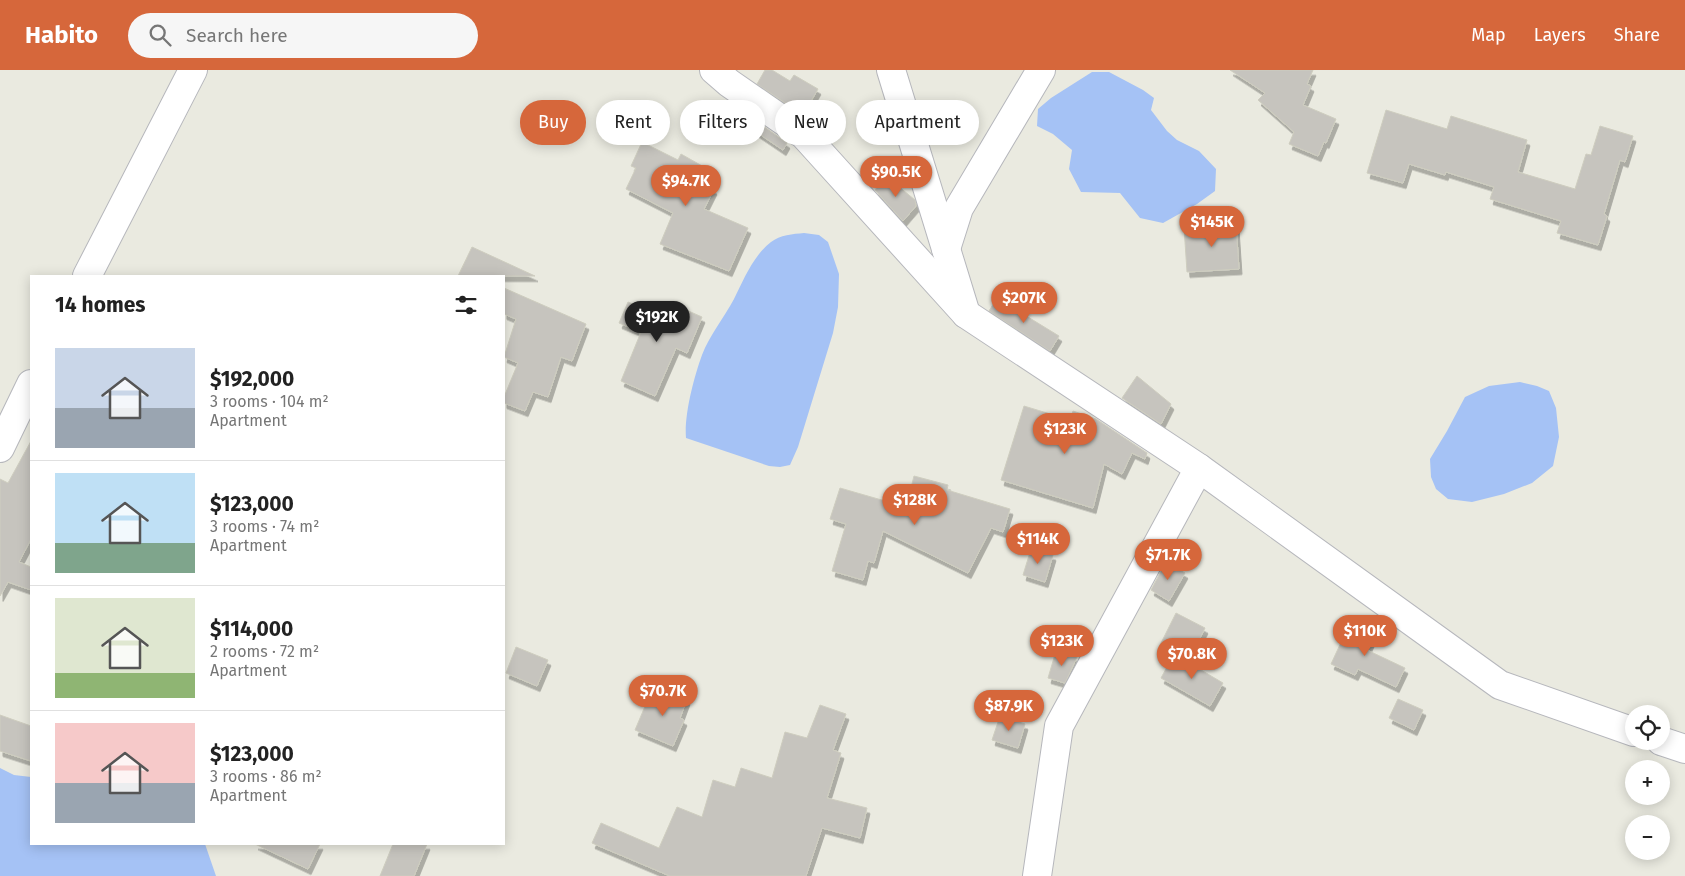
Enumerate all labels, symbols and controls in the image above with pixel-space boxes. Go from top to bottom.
search box [128,13,478,58]
text: Habito [25,21,98,49]
icon: search [146,21,174,49]
text: Search here [186,24,288,47]
text: Map [1471,24,1506,46]
text: Layers [1534,24,1586,46]
text: Share [1614,24,1660,46]
chip: Buy [520,100,586,145]
chip: Rent [596,100,670,145]
chip: Filters [680,100,765,145]
chip: New [775,100,846,145]
chip: Apartment [856,100,979,145]
pin: $90.5K [855,156,937,198]
text: $90.5K [871,162,921,181]
pin: $94.7K [645,164,727,207]
text: $94.7K [662,171,710,190]
pin: $145K [1177,206,1247,248]
text: $145K [1190,212,1234,231]
pin: $207K [989,282,1059,324]
text: $207K [1002,288,1046,307]
icon: filters [452,291,480,319]
text: 14 homes [55,292,145,318]
pin: $192K [622,300,692,343]
text: $192K [636,307,678,326]
text: $192,000 [210,366,294,392]
icon: home [95,368,155,428]
text: 3 rooms · 104 m² [210,392,329,411]
text: Apartment [210,411,287,430]
pin: $123K [1030,412,1100,455]
text: $123K [1044,419,1086,438]
pin: $128K [880,484,950,526]
text: $128K [893,490,937,509]
text: $123,000 [210,491,294,517]
icon: home [95,493,155,553]
text: 3 rooms · 74 m² [210,517,319,536]
pin: $114K [1003,522,1073,565]
text: $114K [1017,529,1059,548]
text: Apartment [210,536,287,555]
pin: $71.7K [1127,538,1209,581]
text: $71.7K [1146,545,1190,564]
pin: $110K [1330,614,1400,657]
text: $114,000 [210,616,293,642]
icon: home [95,618,155,678]
text: $110K [1344,621,1386,640]
pin: $123K [1027,624,1097,667]
text: $123K [1041,631,1083,650]
pin: $70.8K [1151,638,1233,680]
text: 2 rooms · 72 m² [210,642,319,661]
text: $70.8K [1168,644,1216,663]
text: Apartment [210,661,287,680]
pin: $70.7K [622,674,704,717]
text: $70.7K [640,681,686,700]
pin: $87.9K [968,690,1050,732]
text: $87.9K [985,696,1033,715]
map controls [1625,705,1670,860]
button: locate [1625,705,1670,750]
text: $123,000 [210,741,294,767]
icon: home [95,743,155,803]
button: + [1625,760,1670,805]
text: 3 rooms · 86 m² [210,767,322,786]
text: Apartment [210,786,287,805]
button: − [1625,815,1670,860]

